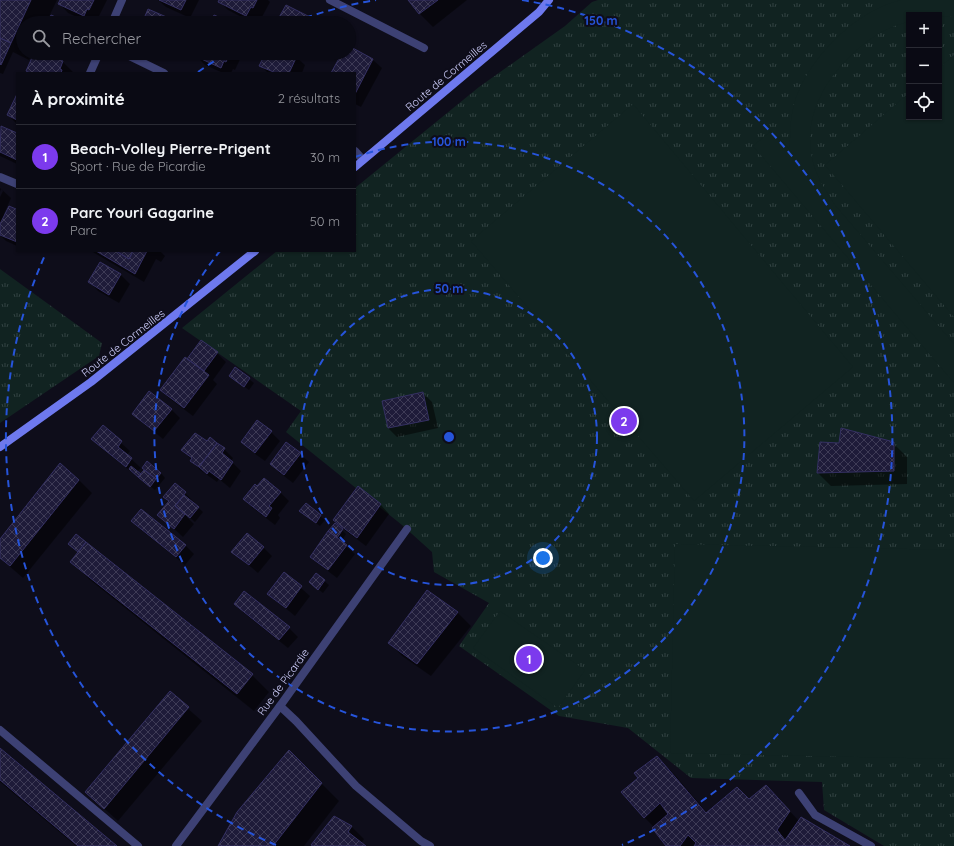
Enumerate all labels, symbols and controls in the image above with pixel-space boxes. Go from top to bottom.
map controls [906,12,942,120]
button: + [906,12,942,48]
text: 150 m [584,13,618,28]
search box [16,16,356,60]
icon: search [30,27,52,49]
text: Rechercher [62,29,141,48]
street label: Route de Cormeilles [402,38,490,114]
button: − [906,48,942,84]
button: locate [906,84,942,120]
text: À proximité [32,88,125,109]
text: 2 résultats [278,90,340,106]
text: 100 m [432,134,466,149]
text: Beach-Volley Pierre-Prigent [70,139,271,158]
text: 1 [42,149,48,165]
text: 30 m [310,149,340,165]
text: Sport · Rue de Picardie [70,158,206,174]
text: Parc Youri Gagarine [70,203,214,222]
text: 2 [41,213,49,229]
text: 50 m [310,213,340,229]
text: Parc [70,222,97,238]
text: 50 m [435,281,463,296]
street label: Route de Cormeilles [79,306,167,380]
pin: 2 [611,406,637,436]
centre of rings [442,430,456,444]
your location [533,548,553,568]
pin: 1 [516,644,542,674]
street label: Rue de Picardie [254,646,312,718]

